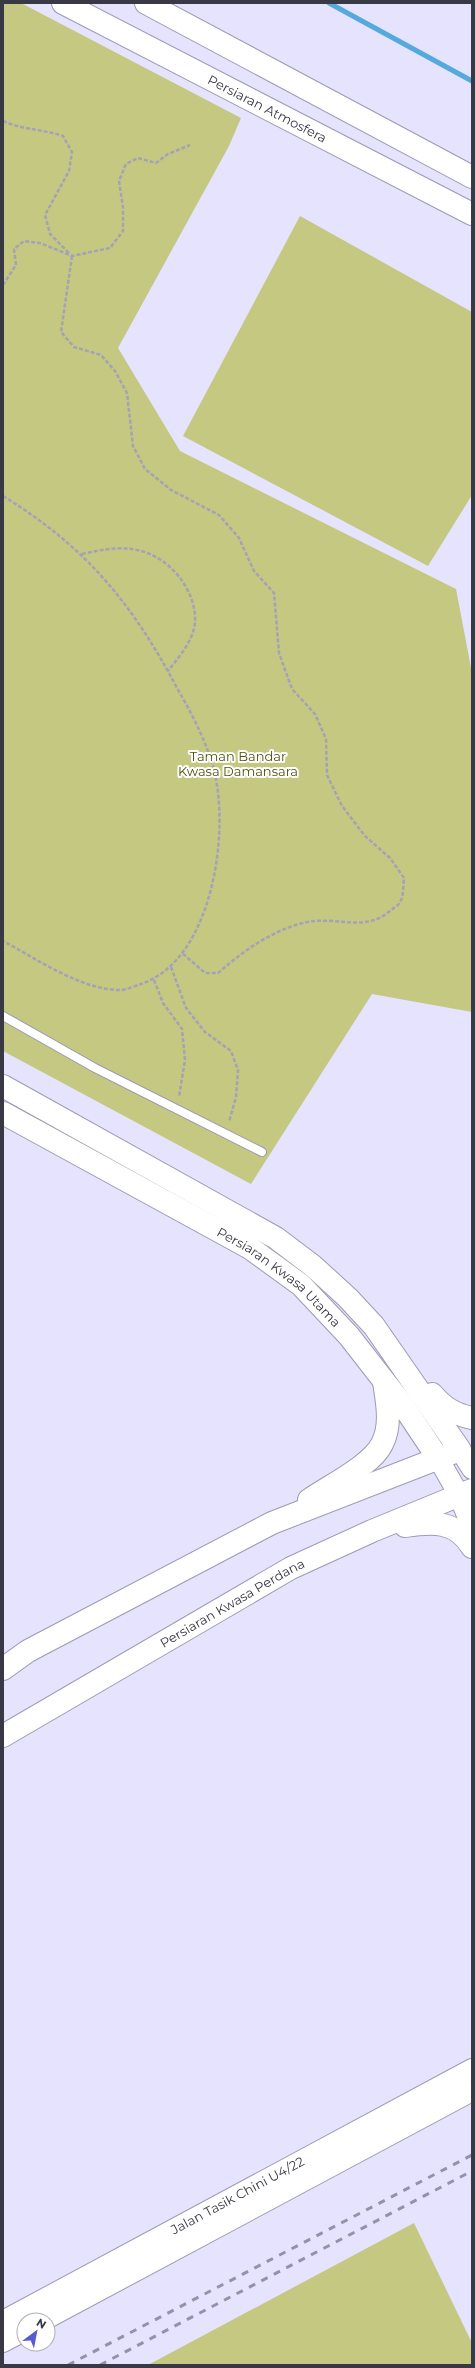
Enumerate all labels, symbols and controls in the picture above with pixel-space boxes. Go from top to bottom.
street label: Persiaran Atmosfera [205,71,330,146]
park label: Taman Bandar Kwasa Damansara [178,748,298,779]
street label: Persiaran Kwasa Utama [214,1224,344,1330]
street label: Persiaran Kwasa Perdana [157,1555,307,1651]
street label: Jalan Tasik Chini U4/22 [167,2153,307,2238]
north arrow [16,2312,56,2352]
text: N [34,2315,49,2332]

